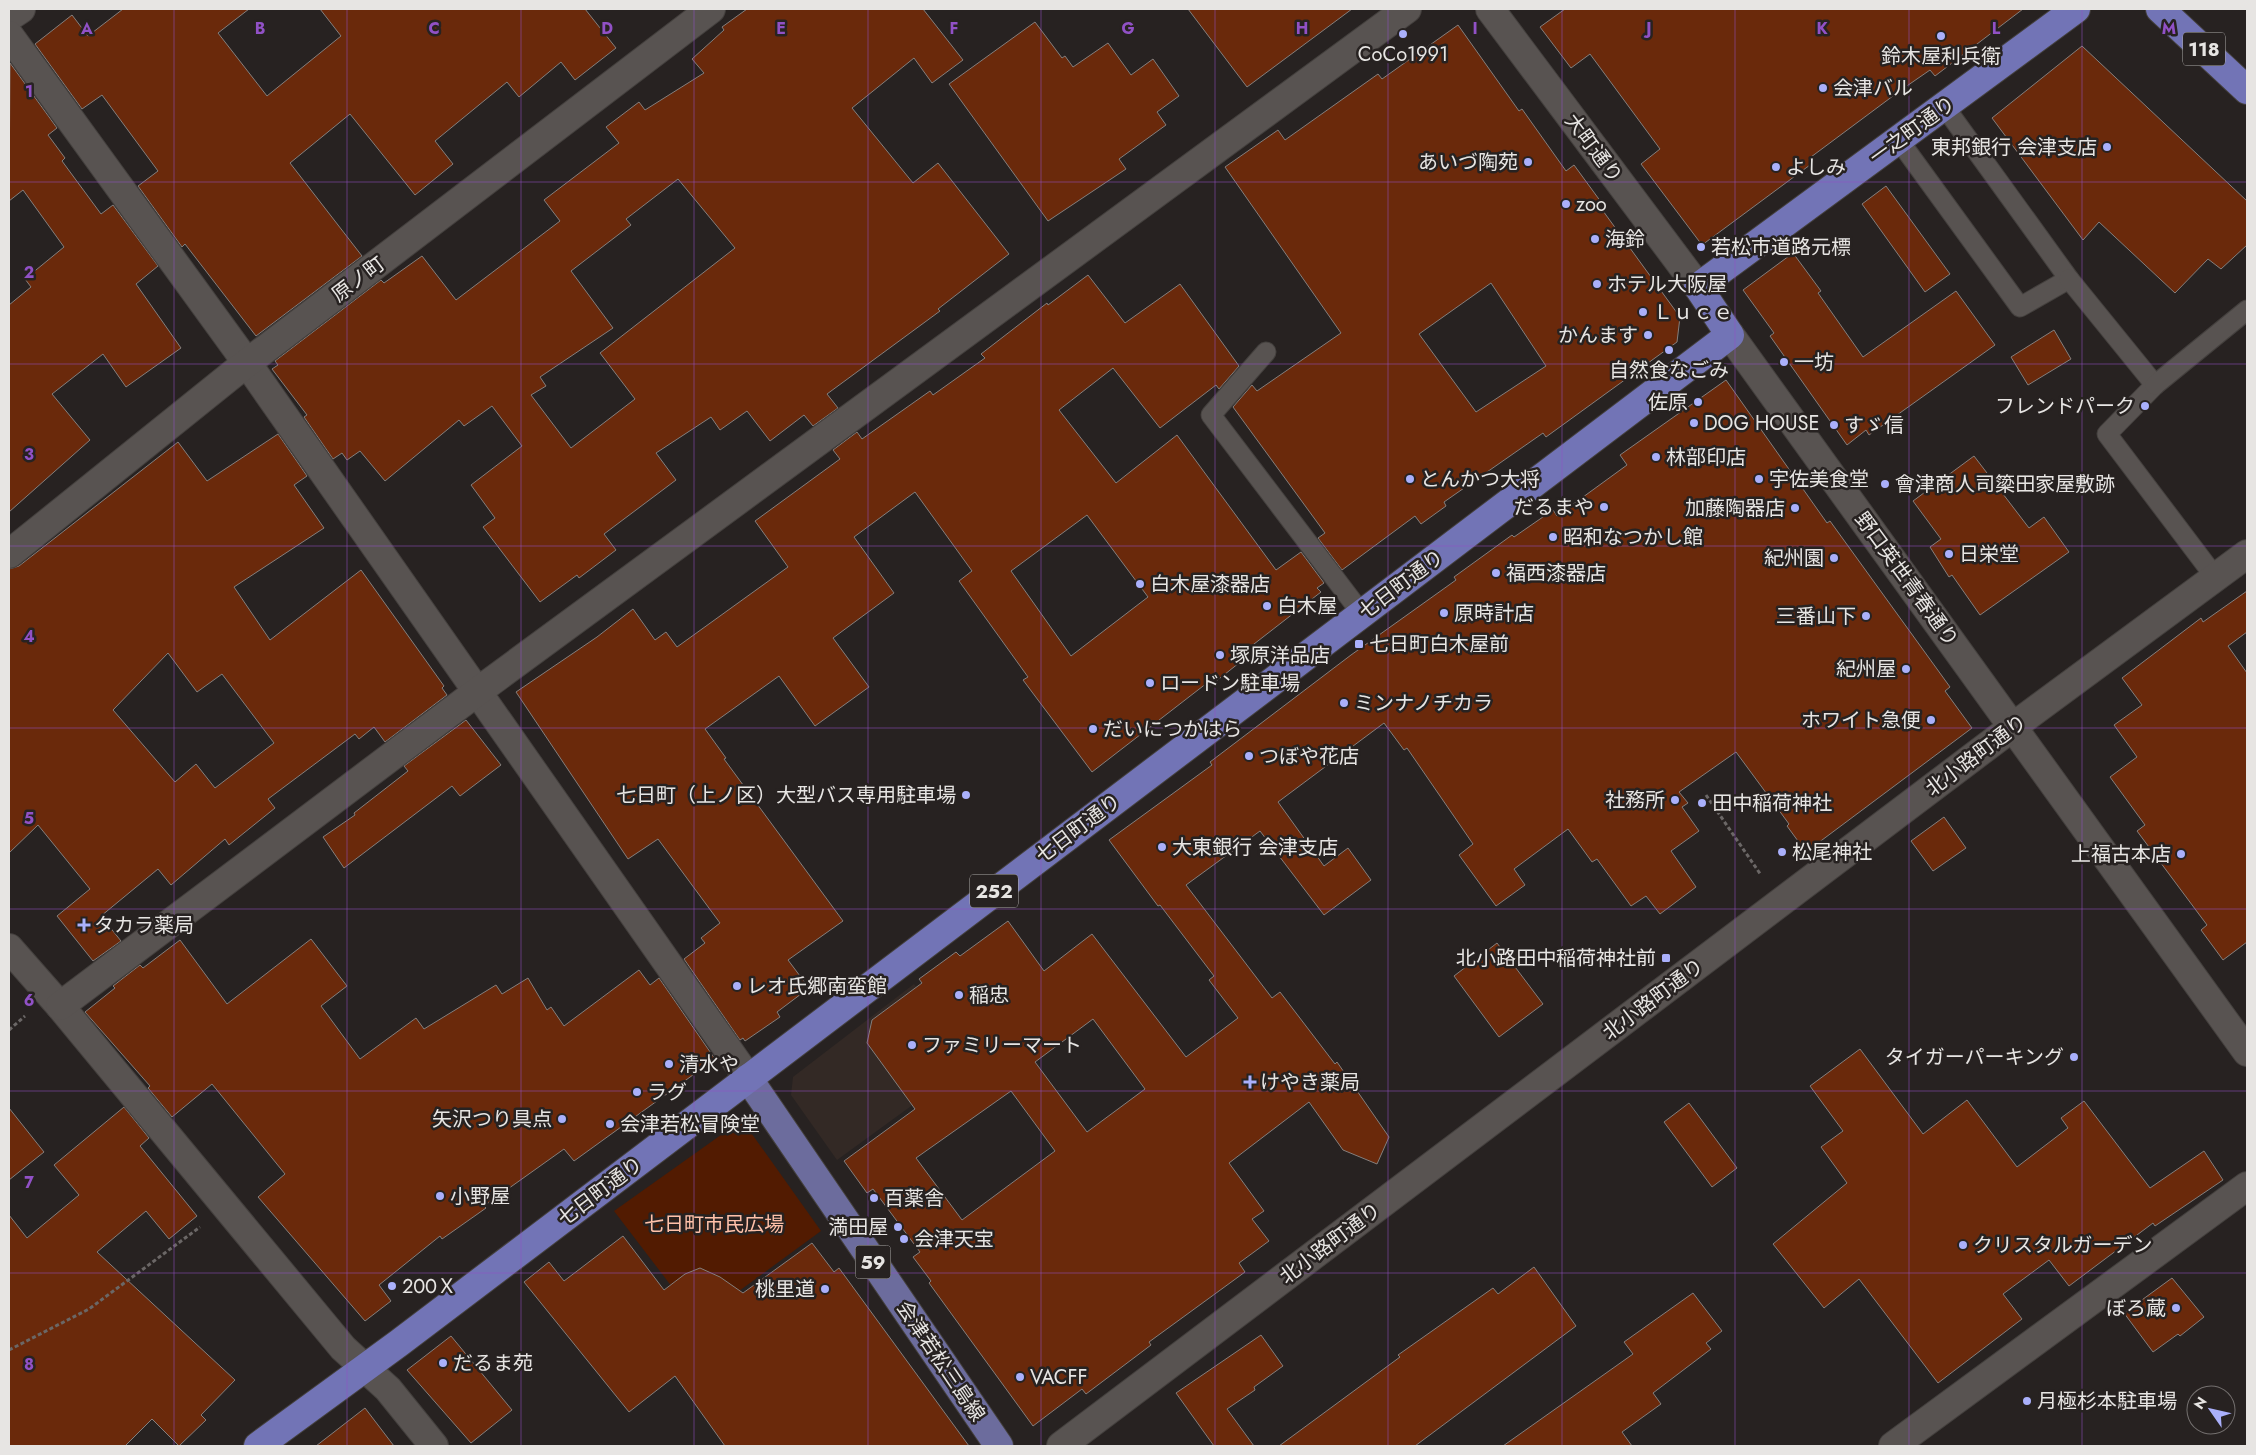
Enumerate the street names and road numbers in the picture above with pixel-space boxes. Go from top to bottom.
road number: 118 [2183,33,2225,66]
street label: 一之町通り [1863,89,1961,172]
street label: 大町通り [1558,108,1629,189]
street label: 原ノ町 [326,250,391,309]
street label: 野口英世青春通り [1848,506,1965,653]
street label: 七日町通り [1353,543,1450,626]
street label: 北小路町通り [1920,708,2033,803]
street label: 七日町通り [1030,787,1127,870]
road number: 252 [970,874,1018,908]
street label: 北小路町通り [1597,952,1710,1047]
street label: 七日町通り [552,1150,649,1233]
street label: 北小路町通り [1274,1196,1387,1291]
road number: 59 [856,1246,890,1278]
street label: 会津若松三島線 [889,1295,992,1427]

